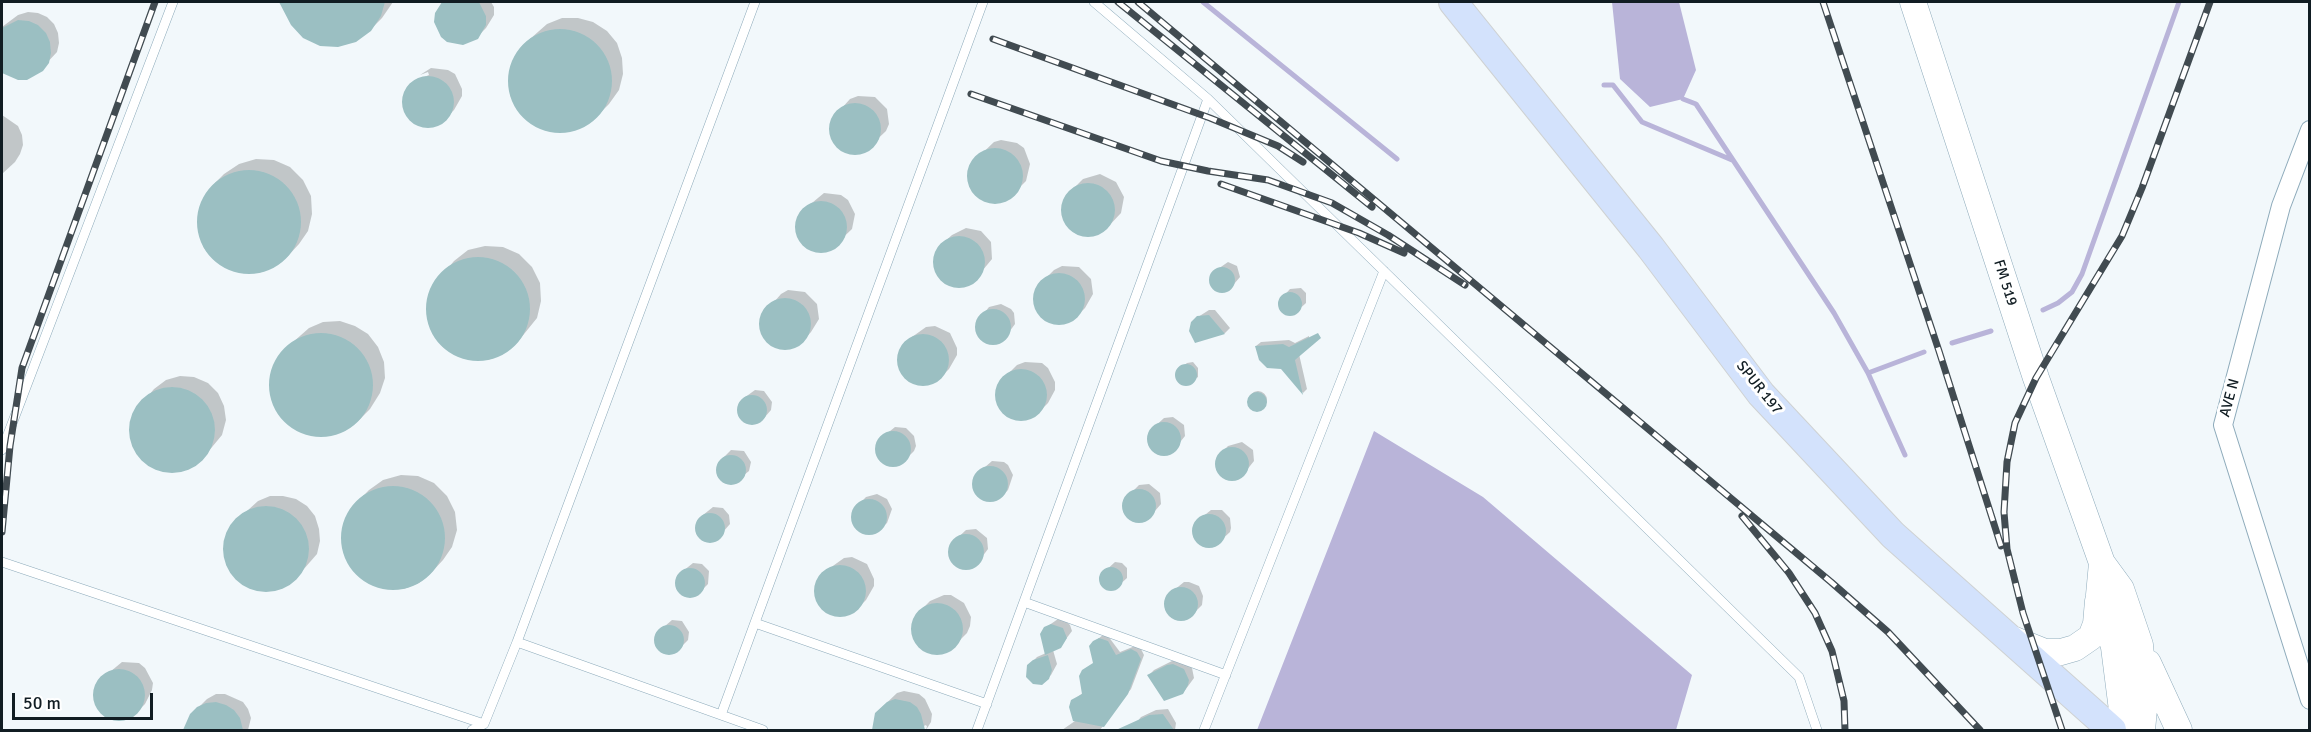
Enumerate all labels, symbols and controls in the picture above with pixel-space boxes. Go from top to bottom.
street label: FM 519 [1989,258,2021,308]
street label: SPUR 197 [1732,358,1786,418]
street label: AVE N [2216,377,2244,419]
scale bar [15,681,156,719]
text: 50 m [23,692,61,714]

